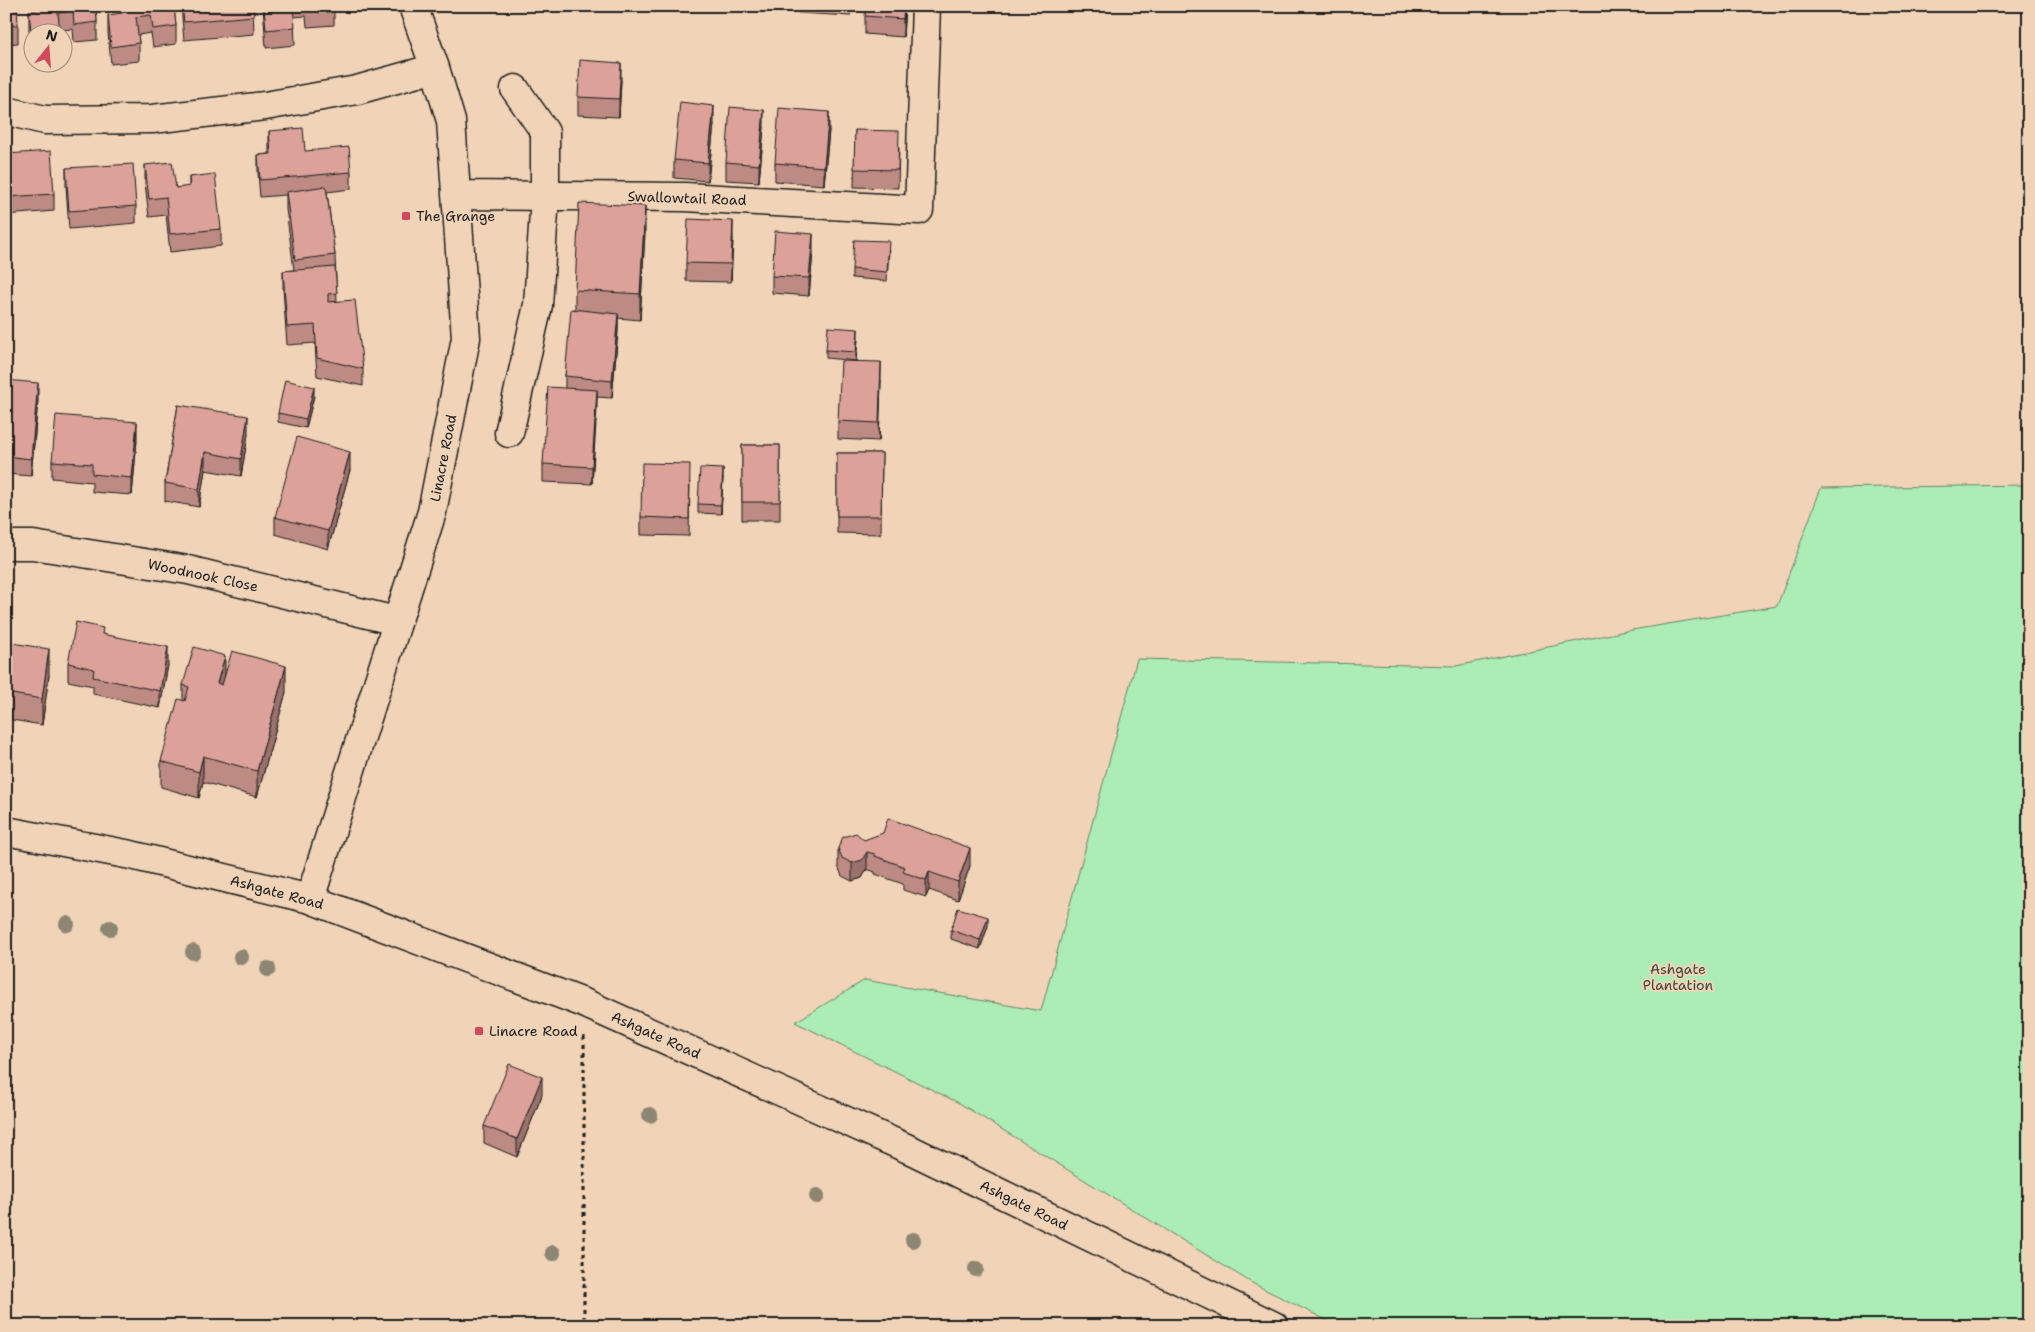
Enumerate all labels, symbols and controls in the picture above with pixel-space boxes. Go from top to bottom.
north arrow [22,22,72,72]
text: N [44,25,60,46]
street label: Swallowtail Road [627,187,747,209]
place label: The Grange [416,207,495,225]
marker: The Grange [400,210,412,222]
street label: Linacre Road [426,413,460,503]
street label: Woodnook Close [146,555,260,596]
street label: Ashgate Road [228,871,326,913]
park label: Ashgate Plantation [1643,960,1714,994]
street label: Ashgate Road [609,1007,704,1063]
place label: Linacre Road [489,1022,578,1040]
marker: Linacre Road [473,1025,485,1037]
street label: Ashgate Road [977,1176,1071,1234]

